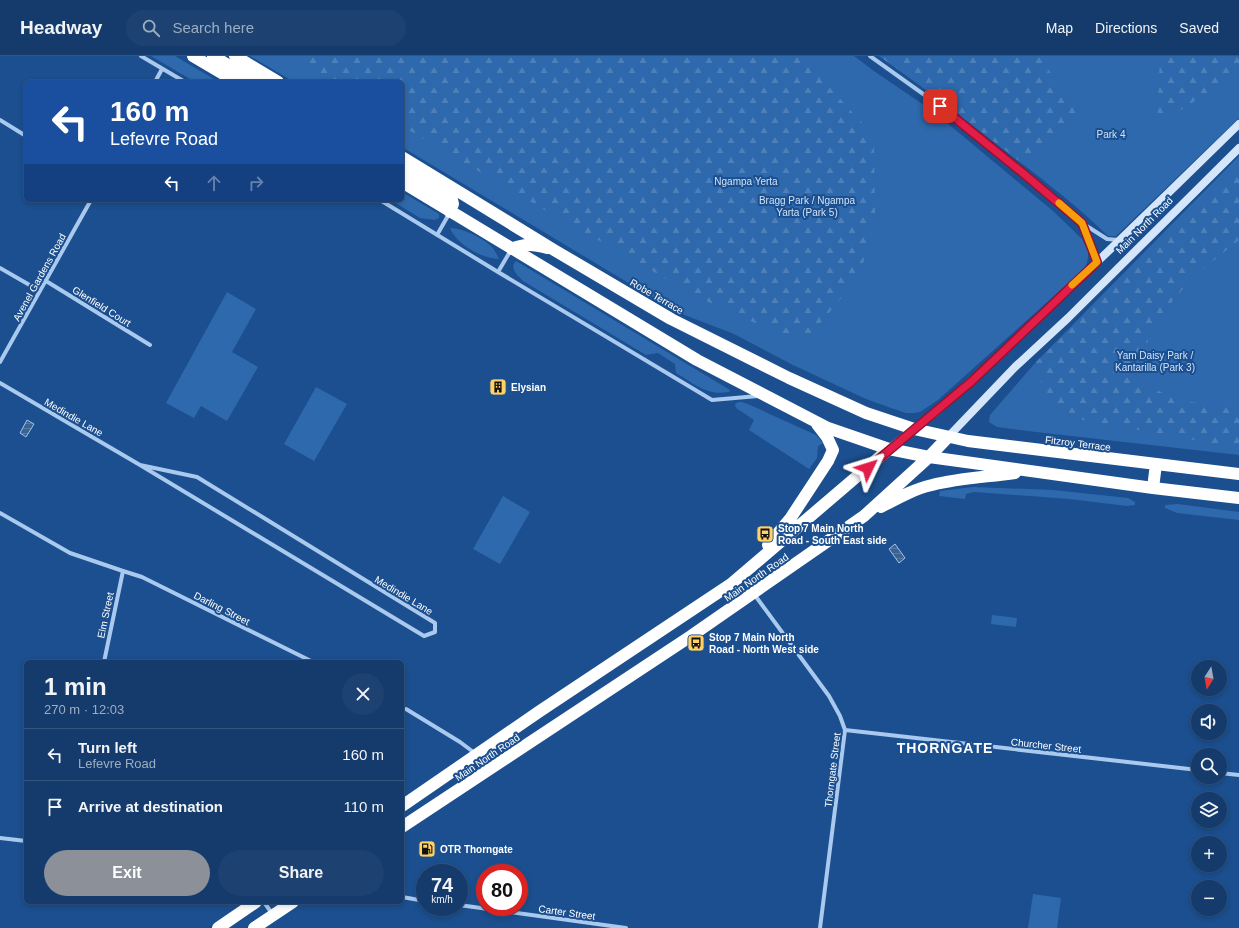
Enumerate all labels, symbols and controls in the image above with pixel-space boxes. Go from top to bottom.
search box [126,10,406,46]
text: Headway [20,17,102,38]
icon: search [140,17,162,39]
text: Search here [172,19,254,36]
text: Map [1046,20,1073,36]
text: Directions [1095,20,1157,36]
text: Saved [1179,20,1219,36]
pin [923,89,957,123]
icon: arrive [929,95,951,117]
icon: left [44,96,96,148]
text: 160 m [110,96,189,127]
text: Lefevre Road [110,129,218,149]
park label: Park 4 [1097,129,1126,140]
icon: left [161,172,183,194]
icon: ahead [203,172,225,194]
icon: right [245,172,267,194]
park label: Ngampa Yerta [714,176,778,187]
park label: Bragg Park / Ngampa Yarta (Park 5) [759,195,856,218]
street label: Main North Road [1114,195,1175,256]
street label: Avenel Gardens Road [11,232,68,323]
street label: Robe Terrace [628,277,686,316]
street label: Glenfield Court [71,284,133,329]
park label: Yam Daisy Park / Kantarilla (Park 3) [1115,350,1195,373]
building icon: Elysian [488,377,508,397]
place label: Elysian [511,382,546,393]
street label: Medindie Lane [43,396,105,439]
street label: Fitzroy Terrace [1045,434,1112,453]
position arrow [847,447,889,489]
place label: Stop 7 Main North Road - South East side [778,523,887,546]
bus stop icon: Stop 7 Main North Road - South East side [755,524,775,544]
street label: Main North Road [722,551,790,604]
street label: Medindie Lane [373,574,435,617]
street label: Darling Street [192,590,252,627]
street label: Elm Street [95,591,116,639]
place label: Stop 7 Main North Road - North West side [709,632,819,655]
bus stop icon: Stop 7 Main North Road - North West side [686,633,706,653]
north arrow [1191,660,1227,696]
map controls [1191,660,1227,916]
text: 1 min [44,673,107,700]
button: close [342,673,384,715]
text: 270 m · 12:03 [44,702,124,717]
button: sound [1191,704,1227,740]
street label: Main North Road [453,732,522,783]
street label: Thorngate Street [822,732,843,808]
street label: Churcher Street [1010,736,1082,755]
text: Turn left [78,739,137,756]
district label: THORNGATE [897,740,993,756]
icon: left [44,744,66,766]
text: 160 m [342,746,384,763]
button: search [1191,748,1227,784]
text: Lefevre Road [78,756,156,771]
button: layers [1191,792,1227,828]
icon: arrive [44,796,66,818]
text: Arrive at destination [78,798,223,815]
text: 110 m [343,798,384,815]
button: + [1191,836,1227,872]
fuel station icon: OTR Thorngate [417,839,437,859]
place label: OTR Thorngate [440,844,513,855]
button: Exit [44,850,210,896]
button: Share [218,850,384,896]
speed limit sign: 80 [476,864,528,916]
text: 74 [431,874,453,896]
button: − [1191,880,1227,916]
text: km/h [431,894,453,905]
street label: Carter Street [538,903,596,922]

